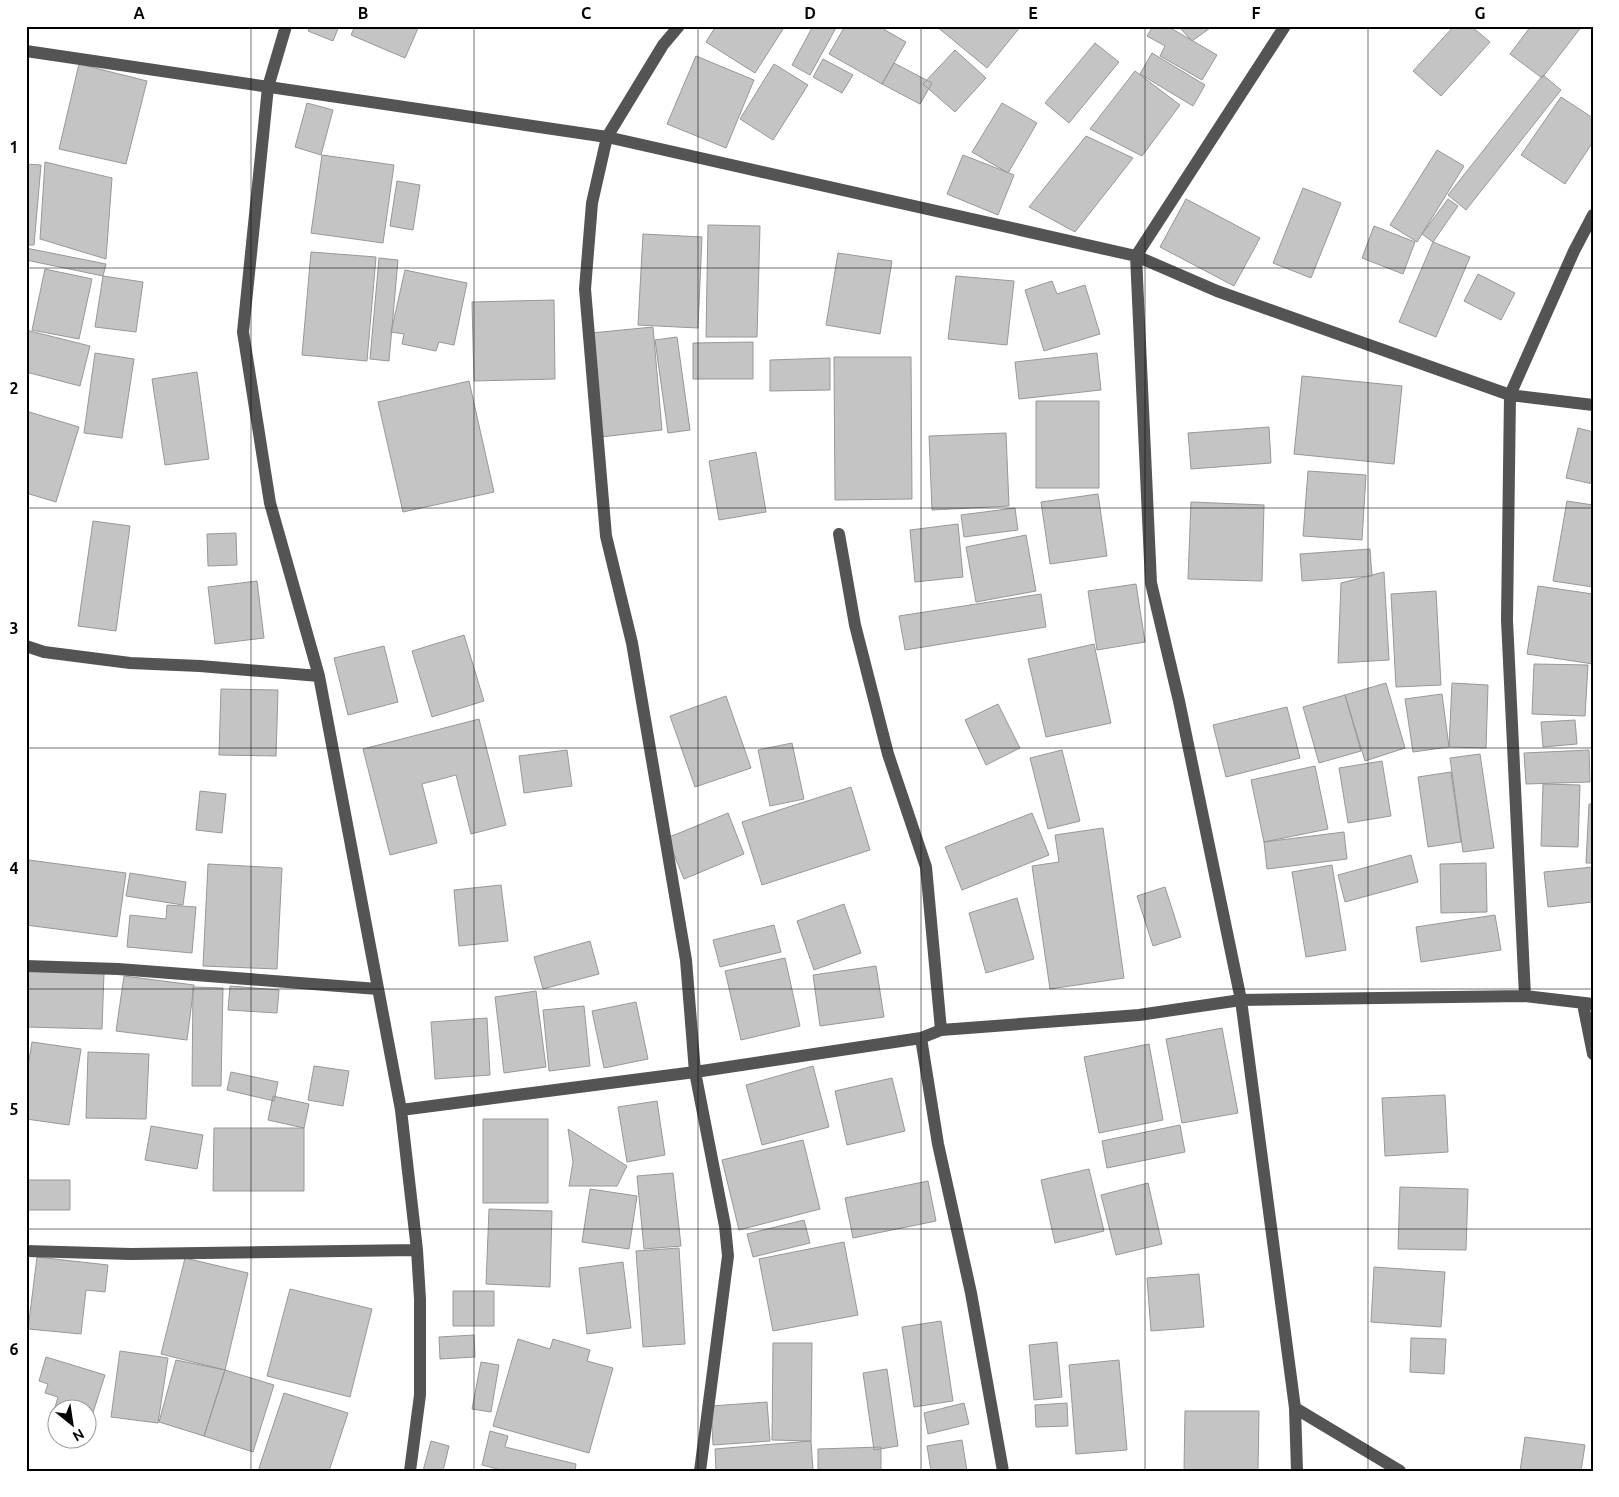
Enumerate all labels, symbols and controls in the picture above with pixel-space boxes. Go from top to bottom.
text: A [133,4,145,22]
text: B [358,4,368,22]
text: C [581,4,591,22]
text: D [804,4,816,22]
text: E [1028,4,1038,22]
text: F [1252,4,1261,22]
text: G [1474,4,1486,22]
text: 1 [9,138,19,156]
text: 2 [9,379,19,397]
text: 3 [9,619,19,637]
text: 4 [9,859,19,877]
text: 5 [9,1100,19,1118]
text: 6 [9,1340,19,1358]
north arrow [48,1400,98,1450]
text: N [70,1426,87,1445]

